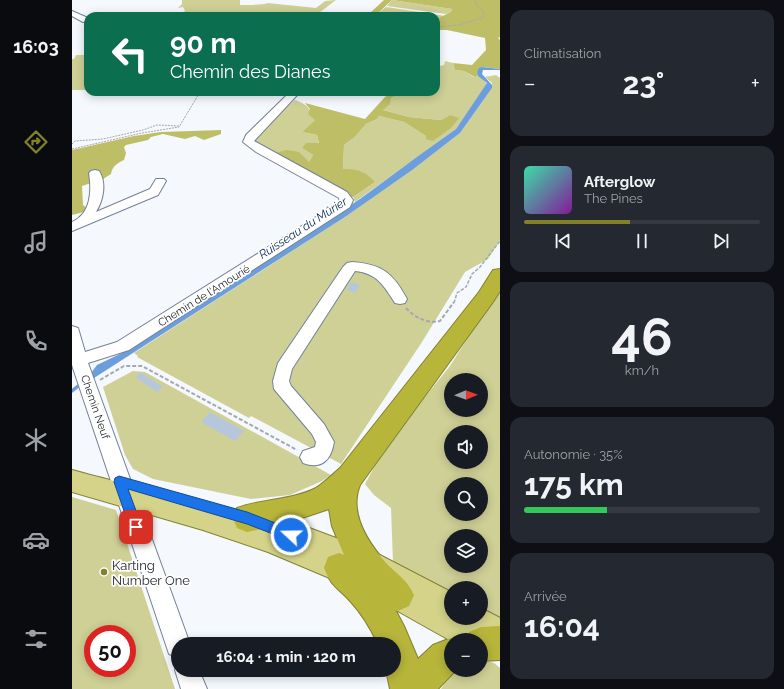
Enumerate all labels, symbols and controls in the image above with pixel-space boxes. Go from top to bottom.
text: 90 m [170,27,236,60]
icon: left [104,28,156,80]
text: 16:03 [13,36,59,57]
text: Climatisation [524,46,601,61]
text: Chemin des Dianes [170,61,330,82]
text: 23° [622,66,664,101]
text: − [524,70,536,96]
text: + [751,70,760,96]
icon: directions [22,128,50,156]
text: Afterglow [584,173,655,191]
text: The Pines [584,191,643,206]
water label: Ruisseau du Mûrier [256,194,351,262]
icon: music [22,228,50,256]
icon: previous [552,230,574,252]
icon: pause [631,230,653,252]
icon: next [710,230,732,252]
street label: Chemin de l'Amourié [156,262,253,330]
text: 46 [611,306,673,367]
icon: phone [22,327,50,355]
text: km/h [625,363,659,378]
street label: Chemin Neuf [78,373,112,441]
north arrow [444,373,488,417]
map controls [444,373,488,677]
button: sound [444,425,488,469]
icon: climate [22,426,50,454]
text: Autonomie · 35% [524,447,622,462]
text: 175 km [524,467,624,502]
button: search [444,477,488,521]
pin [119,510,153,544]
position arrow [270,514,312,556]
icon: arrive [125,516,147,538]
icon: car [22,526,50,554]
button: layers [444,529,488,573]
place label: Karting Number One [112,558,190,588]
marker: Karting Number One [99,567,109,577]
button: + [444,581,488,625]
text: Arrivée [524,589,567,604]
text: 16:04 [524,609,600,644]
icon: filters [22,625,50,653]
speed limit sign: 50 [84,625,136,677]
button: − [444,633,488,677]
text: 16:04 · 1 min · 120 m [216,648,356,666]

